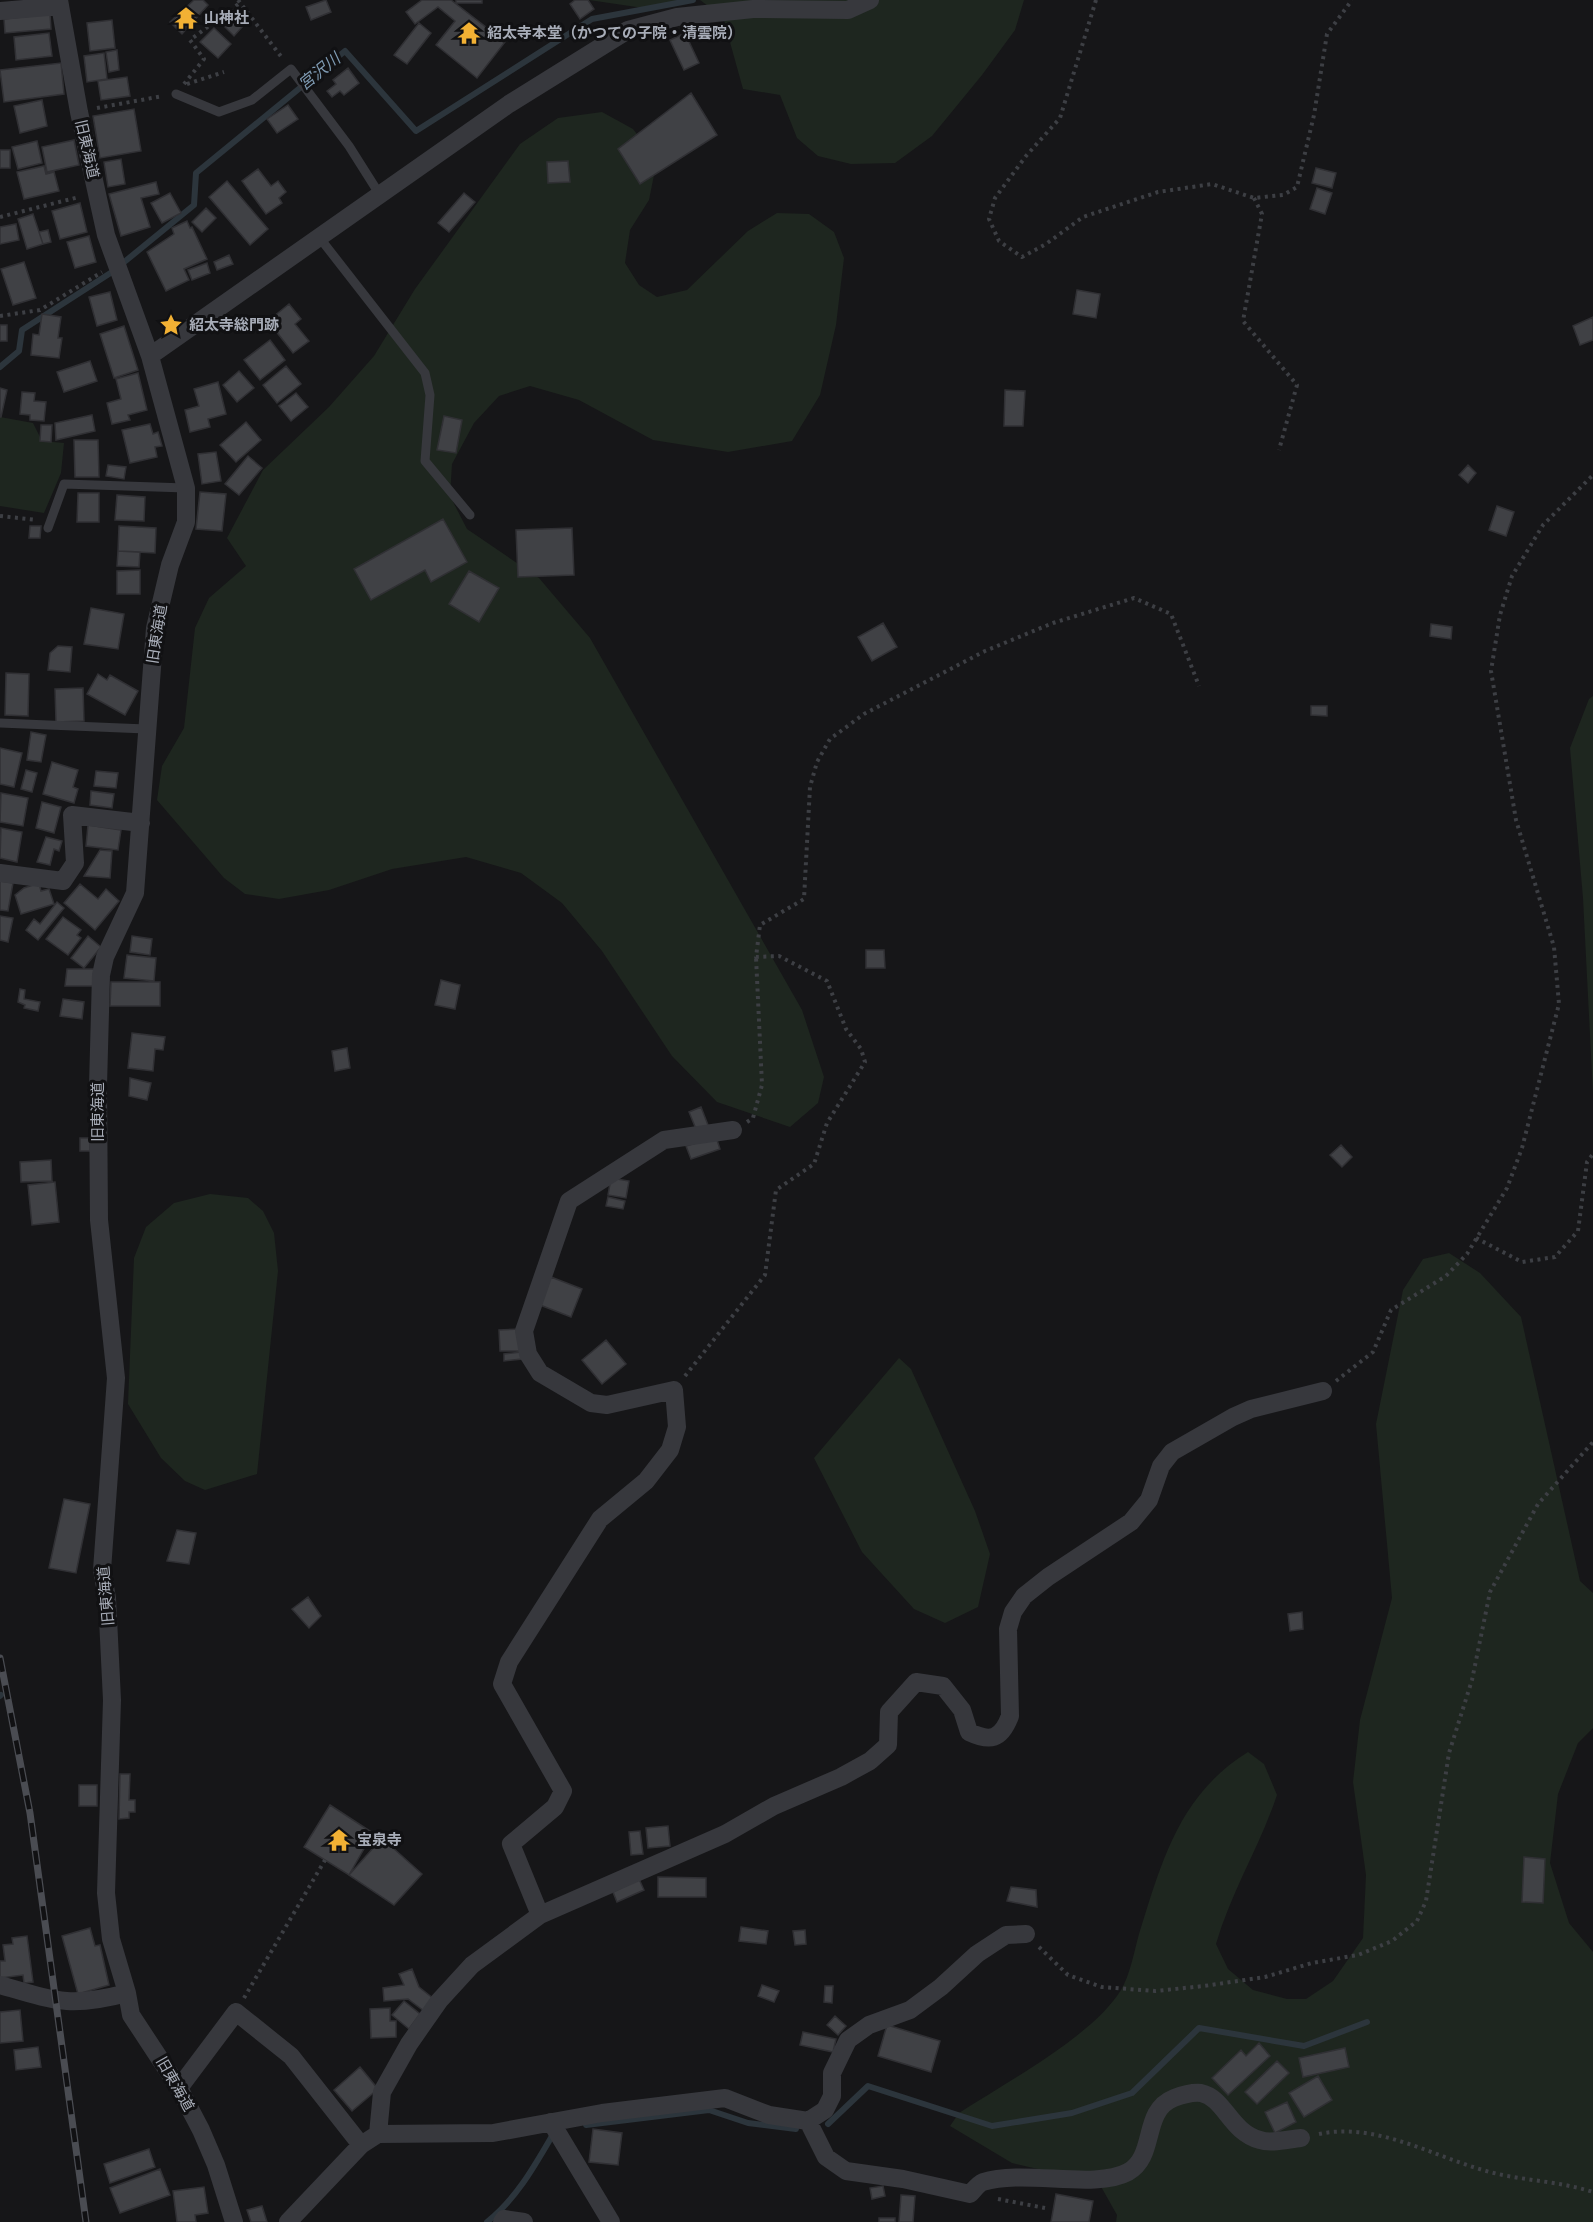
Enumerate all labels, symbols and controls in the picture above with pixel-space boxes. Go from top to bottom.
temple icon: 山神社 [173,5,199,31]
place label: 山神社 [204,8,249,27]
temple icon: 紹太寺本堂（かつての子院・清雲院） [456,20,482,46]
place label: 紹太寺本堂（かつての子院・清雲院） [487,23,742,42]
water label: 宮沢川 [294,47,345,94]
street label: 旧東海道 [71,118,103,180]
place icon: 紹太寺総門跡 [158,312,184,338]
place label: 紹太寺総門跡 [189,315,279,334]
street label: 旧東海道 [142,603,171,665]
street label: 旧東海道 [88,1082,107,1142]
street label: 旧東海道 [93,1565,118,1627]
temple icon: 宝泉寺 [326,1827,352,1853]
place label: 宝泉寺 [357,1830,402,1849]
street label: 旧東海道 [152,2053,199,2114]

